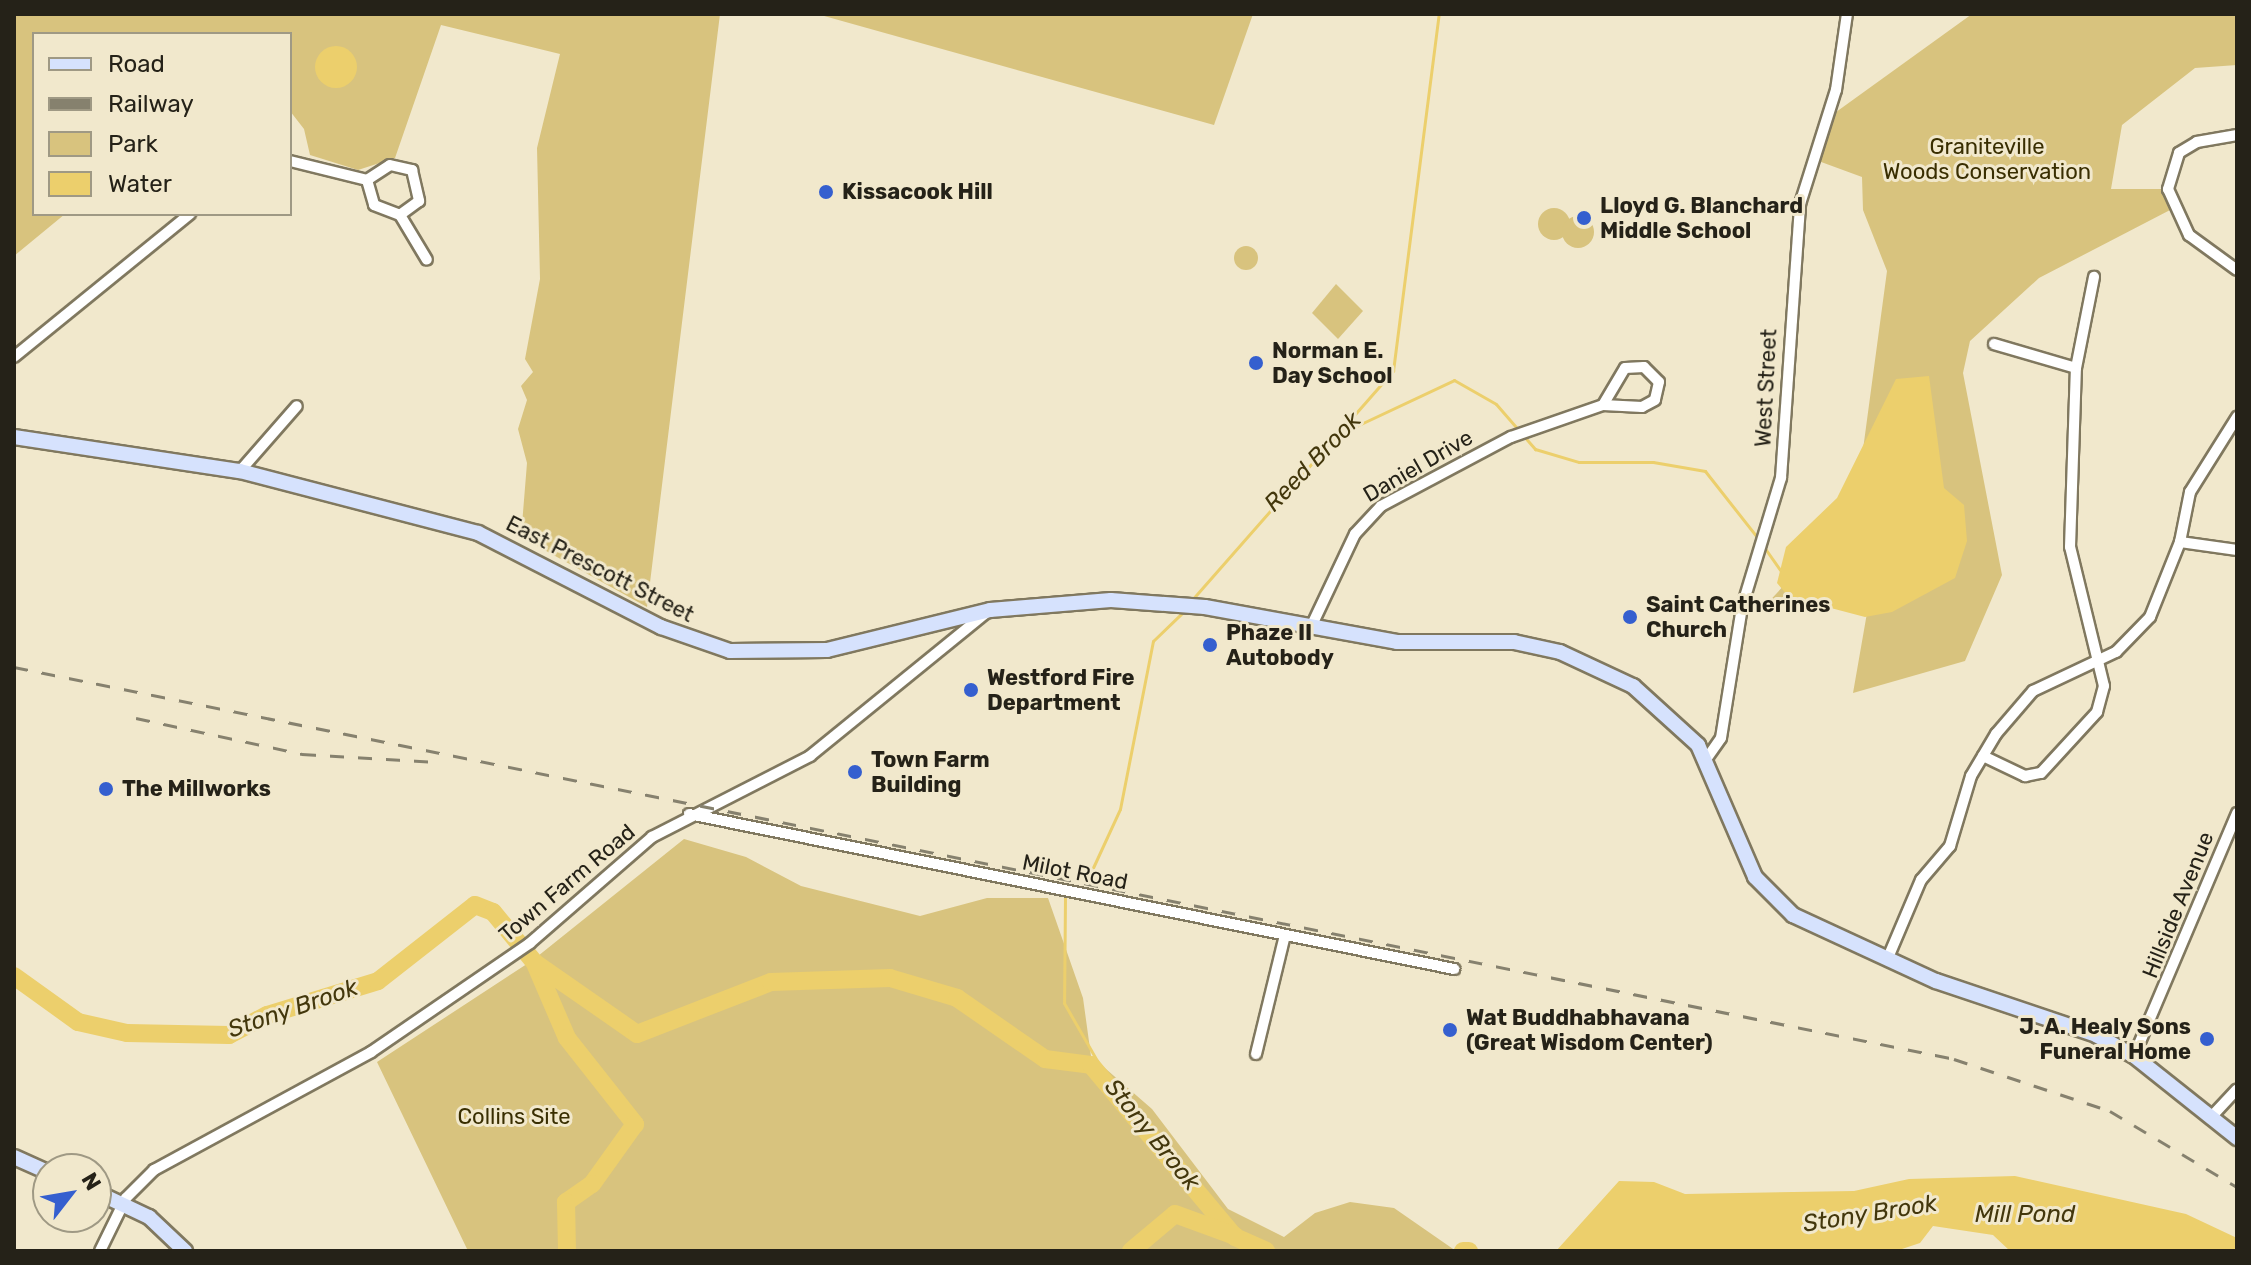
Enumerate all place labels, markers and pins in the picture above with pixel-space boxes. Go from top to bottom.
place label: Kissacook Hill [842,179,993,205]
marker: Kissacook Hill [817,183,835,201]
place label: Lloyd G. Blanchard Middle School [1600,192,1803,244]
marker: Lloyd G. Blanchard Middle School [1575,209,1593,227]
place label: Norman E. Day School [1272,337,1393,388]
marker: Norman E. Day School [1247,354,1265,372]
place label: Saint Catherines Church [1646,591,1830,642]
marker: Saint Catherines Church [1621,608,1639,626]
place label: Phaze II Autobody [1226,619,1334,670]
marker: Phaze II Autobody [1201,636,1219,654]
place label: Westford Fire Department [987,664,1135,716]
marker: Westford Fire Department [962,681,980,699]
place label: Town Farm Building [871,746,990,798]
marker: Town Farm Building [846,763,864,781]
place label: The Millworks [122,776,271,802]
marker: The Millworks [97,780,115,798]
place label: Wat Buddhabhavana (Great Wisdom Center) [1466,1004,1713,1056]
place label: J. A. Healy Sons Funeral Home [2018,1013,2191,1064]
marker: Wat Buddhabhavana (Great Wisdom Center) [1441,1021,1459,1039]
marker: J. A. Healy Sons Funeral Home [2198,1030,2216,1048]

